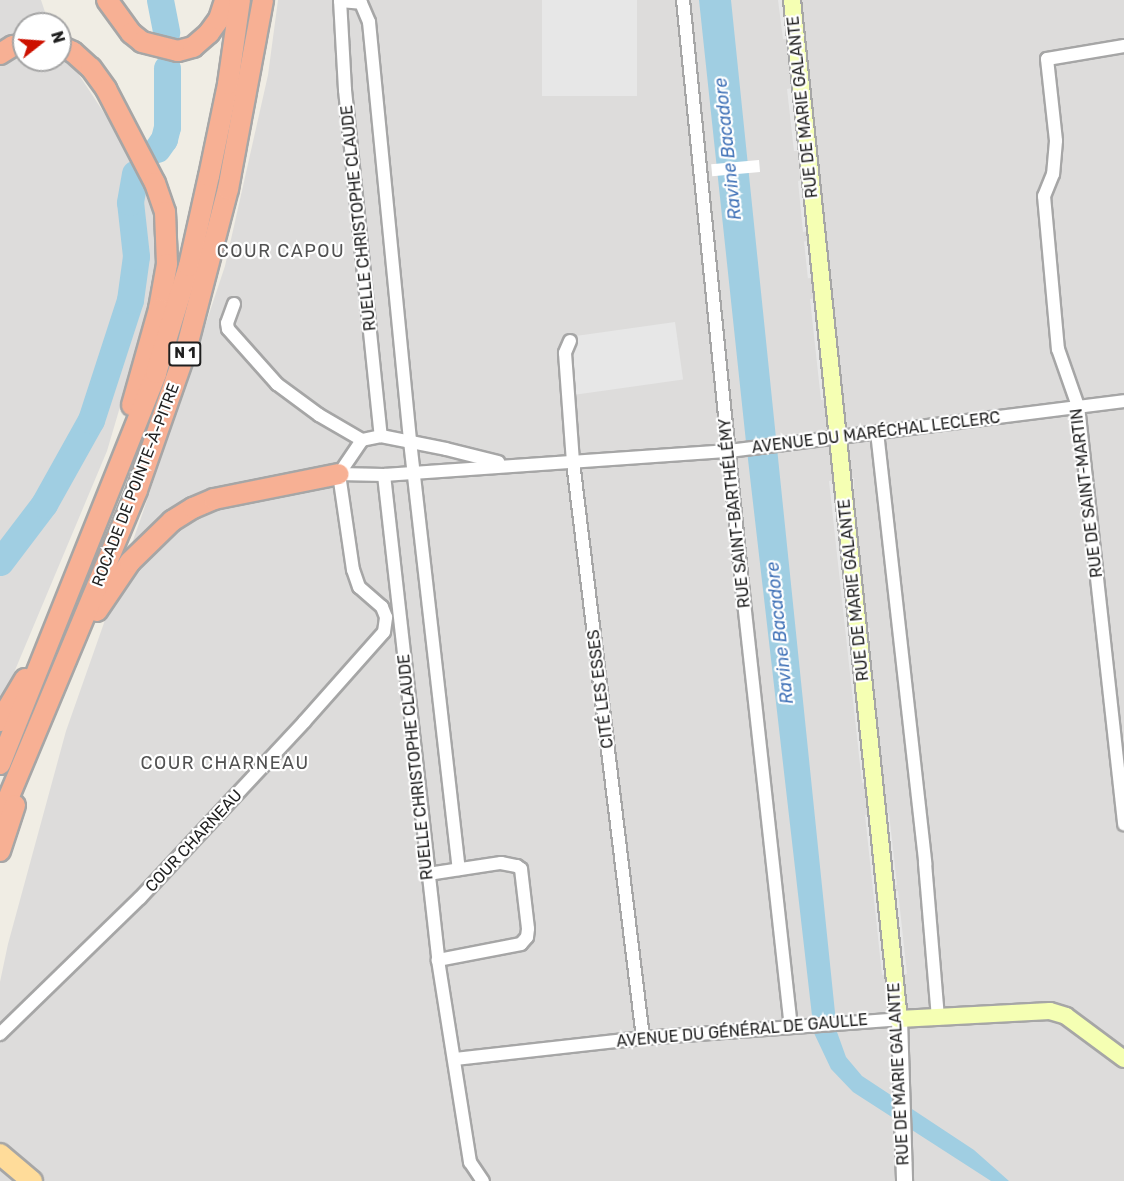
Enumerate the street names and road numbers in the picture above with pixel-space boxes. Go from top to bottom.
street label: RUE DE MARIE GALANTE [784,15,822,199]
street label: RUELLE CHRISTOPHE CLAUDE [338,104,380,332]
road number: N 1 [167,342,203,366]
street label: ROCADE DE POINTE-À-PITRE [88,380,184,590]
street label: RUE DE SAINT-MARTIN [1067,407,1107,579]
street label: AVENUE DU MARÉCHAL LECLERC [750,408,1002,458]
street label: RUE SAINT-BARTHÉLÉMY [715,417,755,609]
street label: RUE DE MARIE GALANTE [835,498,873,682]
street label: CITÉ LES ESSES [584,628,618,750]
street label: RUELLE CHRISTOPHE CLAUDE [395,653,437,881]
street label: COUR CHARNEAU [142,786,246,896]
street label: RUE DE MARIE GALANTE [885,982,913,1166]
street label: AVENUE DU GÉNÉRAL DE GAULLE [615,1010,869,1052]

